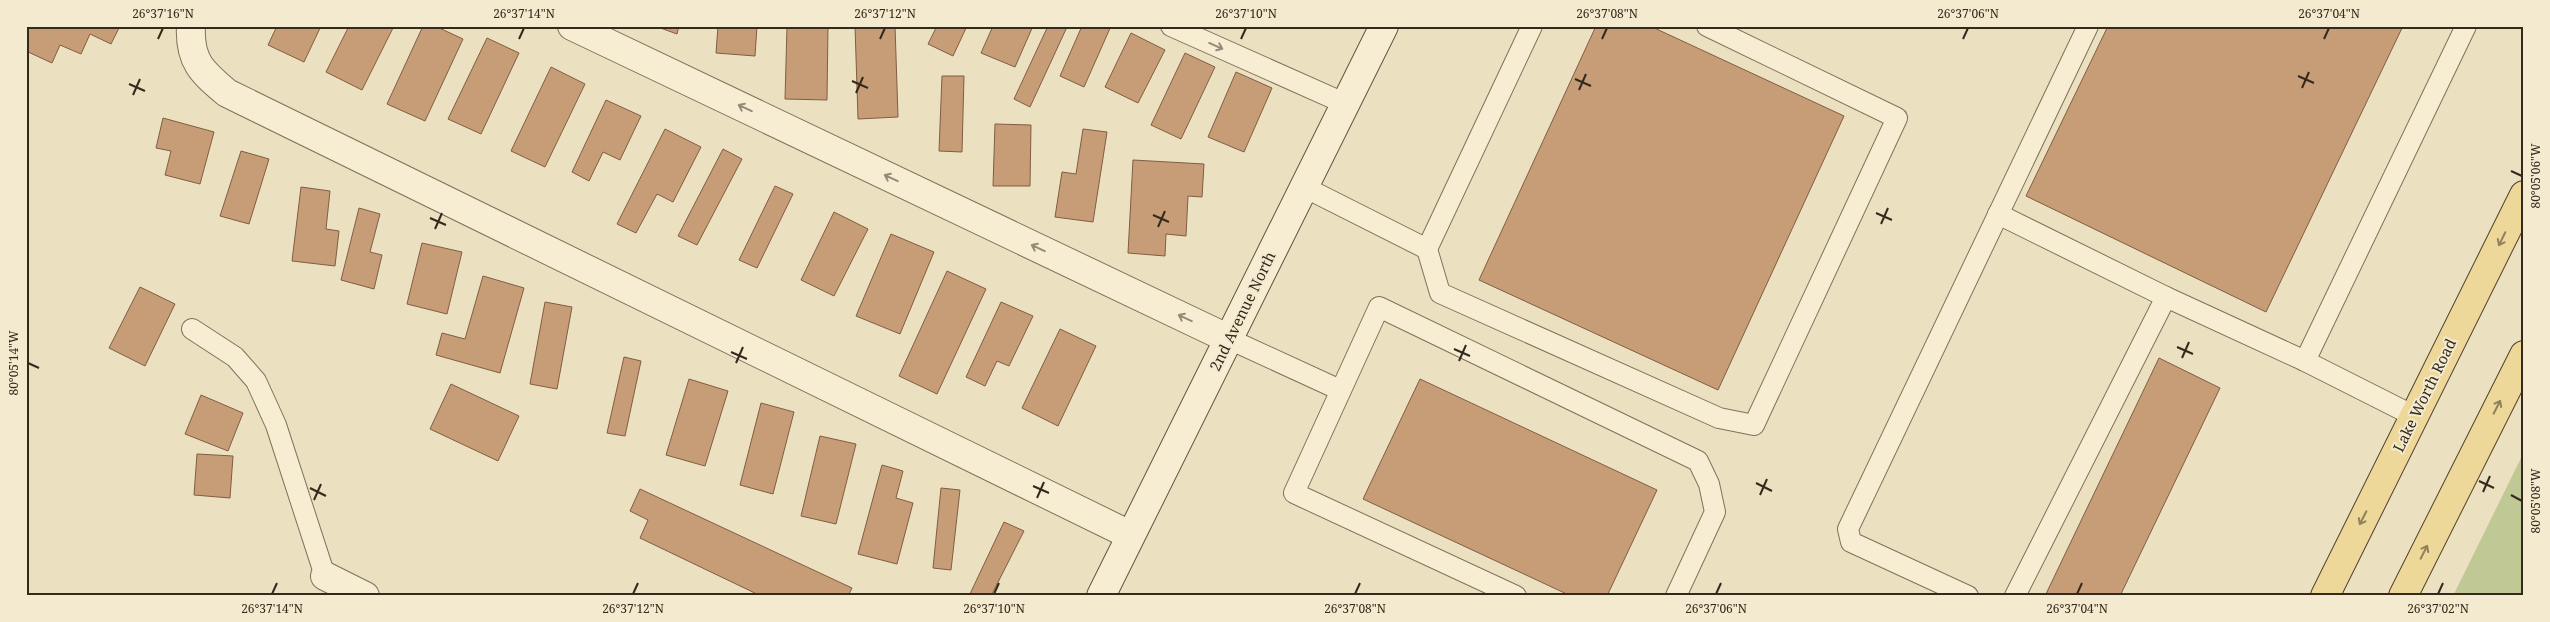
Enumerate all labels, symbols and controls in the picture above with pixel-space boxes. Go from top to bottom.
text: 26°37'16"N [132,5,194,22]
text: 26°37'14"N [493,5,555,22]
text: 26°37'12"N [854,5,916,22]
text: 26°37'10"N [1215,5,1277,22]
text: 26°37'08"N [1576,5,1638,22]
text: 26°37'06"N [1937,5,1999,22]
text: 26°37'04"N [2298,5,2360,22]
one-way arrow [1208,42,1223,51]
one-way arrow [737,103,752,113]
text: 80°05'06"W [2527,143,2544,209]
one-way arrow [884,173,899,182]
one-way arrow [2497,231,2507,246]
one-way arrow [1031,243,1046,252]
street label: 2nd Avenue North [1204,247,1280,374]
one-way arrow [1178,313,1193,322]
text: 80°05'14"W [5,330,22,396]
street label: Lake Worth Road [2388,335,2460,455]
one-way arrow [2493,400,2503,415]
text: 80°05'08"W [2527,468,2544,534]
one-way arrow [2358,510,2367,525]
one-way arrow [2420,545,2430,560]
text: 26°37'14"N [241,600,303,617]
text: 26°37'12"N [602,600,664,617]
text: 26°37'10"N [963,600,1025,617]
text: 26°37'08"N [1324,600,1386,617]
text: 26°37'06"N [1685,600,1747,617]
text: 26°37'04"N [2046,600,2108,617]
text: 26°37'02"N [2407,600,2469,617]

